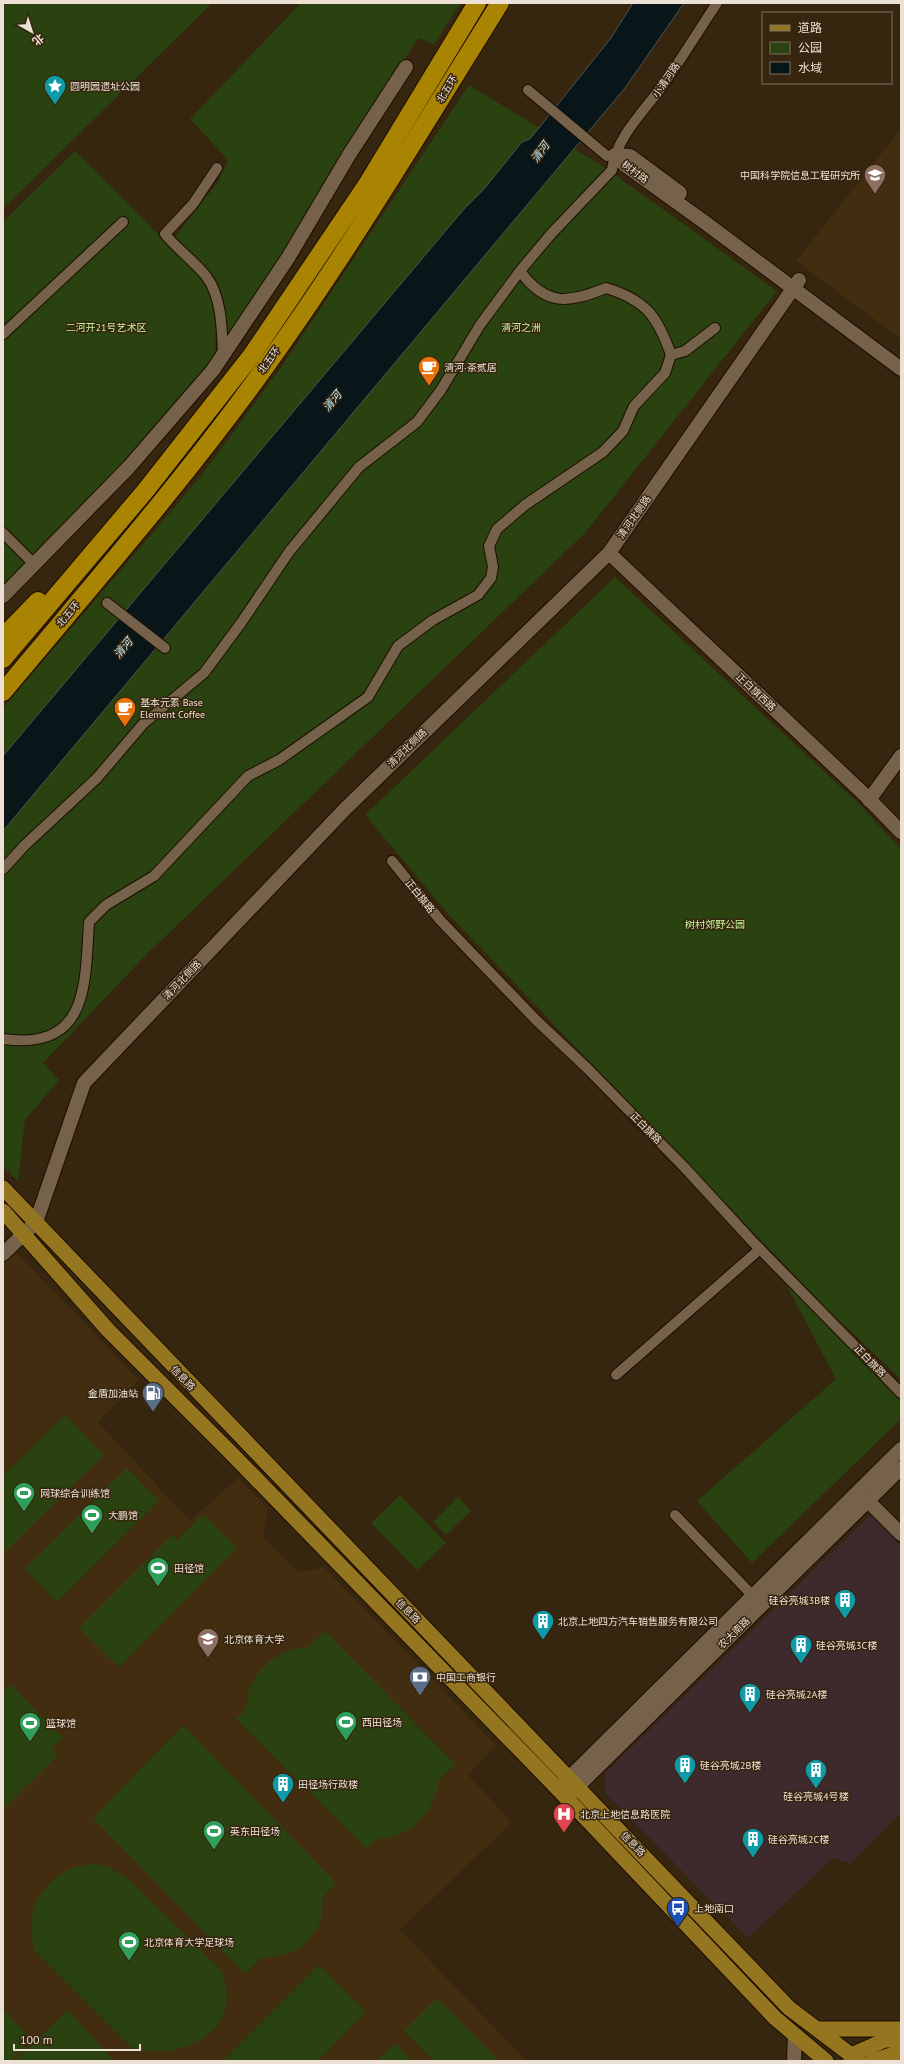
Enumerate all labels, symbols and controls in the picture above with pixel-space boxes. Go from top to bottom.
north arrow [12,12,52,52]
legend [762,12,892,84]
text: 道路 [798,20,822,35]
text: 北 [30,31,47,49]
text: 公园 [798,40,822,55]
street label: 小清河路 [649,60,683,100]
text: 水域 [798,60,822,75]
place icon: 圆明园遗址公园 [42,73,68,106]
street label: 北五环 [434,73,460,105]
place label: 圆明园遗址公园 [70,80,140,93]
water label: 清河 [528,137,553,165]
street label: 树村路 [619,158,651,186]
school or university icon: 中国科学院信息工程研究所 [862,162,888,195]
place label: 中国科学院信息工程研究所 [740,169,860,182]
park label: 二河开21号艺术区 [66,321,146,334]
park label: 清河之洲 [501,321,541,334]
street label: 北五环 [255,344,283,376]
cafe icon: 清河·茶贰居 [416,354,442,387]
place label: 清河·茶贰居 [444,361,497,374]
water label: 清河 [320,387,346,414]
street label: 清河北侧路 [614,493,654,541]
street label: 北五环 [53,598,83,630]
water label: 清河 [111,634,137,661]
street label: 正白旗西路 [733,670,779,714]
cafe icon: 基本元素 Base Element Coffee [112,695,138,728]
place label: 基本元素 Base Element Coffee [140,696,205,721]
street label: 清河北侧路 [385,726,429,770]
street label: 正白旗路 [402,876,438,916]
park label: 树村郊野公园 [685,918,745,931]
street label: 清河北侧路 [160,958,204,1002]
street label: 正白旗路 [627,1109,665,1147]
street label: 正白旗路 [851,1342,889,1380]
street label: 信息路 [168,1363,198,1393]
fuel station icon: 金盾加油站 [140,1380,166,1413]
place label: 金盾加油站 [88,1387,138,1400]
sports icon: 网球综合训练馆 [11,1480,37,1513]
place label: 网球综合训练馆 [40,1487,110,1500]
sports icon: 大鹏馆 [79,1502,105,1535]
place label: 大鹏馆 [108,1509,138,1522]
sports icon: 田径馆 [145,1555,171,1588]
place label: 田径馆 [174,1562,204,1575]
building icon: 硅谷亮城3B楼 [832,1587,858,1620]
place label: 硅谷亮城3B楼 [769,1594,830,1607]
street label: 信息路 [393,1596,423,1626]
building icon: 北京上地四方汽车销售服务有限公司 [530,1608,556,1641]
street label: 农大南路 [715,1614,753,1652]
place label: 北京上地四方汽车销售服务有限公司 [558,1615,718,1628]
school or university icon: 北京体育大学 [195,1626,221,1659]
building icon: 硅谷亮城3C楼 [788,1632,814,1665]
place label: 北京体育大学 [224,1633,284,1646]
place label: 硅谷亮城3C楼 [816,1639,877,1652]
bank icon: 中国工商银行 [407,1664,433,1697]
place label: 中国工商银行 [436,1671,496,1684]
building icon: 硅谷亮城2A楼 [737,1681,763,1714]
place label: 硅谷亮城2A楼 [766,1688,827,1701]
sports icon: 西田径场 [333,1709,359,1742]
sports icon: 篮球馆 [17,1710,43,1743]
place label: 西田径场 [362,1716,402,1729]
place label: 篮球馆 [46,1717,76,1730]
building icon: 硅谷亮城2B楼 [672,1752,698,1785]
building icon: 硅谷亮城4号楼 [803,1757,829,1790]
place label: 硅谷亮城2B楼 [700,1759,761,1772]
building icon: 田径场行政楼 [270,1771,296,1804]
place label: 田径场行政楼 [298,1778,358,1791]
place label: 硅谷亮城4号楼 [783,1790,849,1803]
hospital icon: 北京上地信息路医院 [551,1801,577,1834]
place label: 北京上地信息路医院 [580,1808,670,1821]
sports icon: 英东田径场 [201,1818,227,1851]
place label: 英东田径场 [230,1825,280,1838]
building icon: 硅谷亮城2C楼 [740,1826,766,1859]
street label: 信息路 [618,1829,648,1859]
place label: 硅谷亮城2C楼 [768,1833,829,1846]
bus stop icon: 上地南口 [665,1895,691,1928]
place label: 上地南口 [694,1902,734,1915]
sports icon: 北京体育大学足球场 [116,1929,142,1962]
place label: 北京体育大学足球场 [144,1936,234,1949]
scale bar [14,2026,140,2052]
text: 100 m [20,2032,53,2047]

